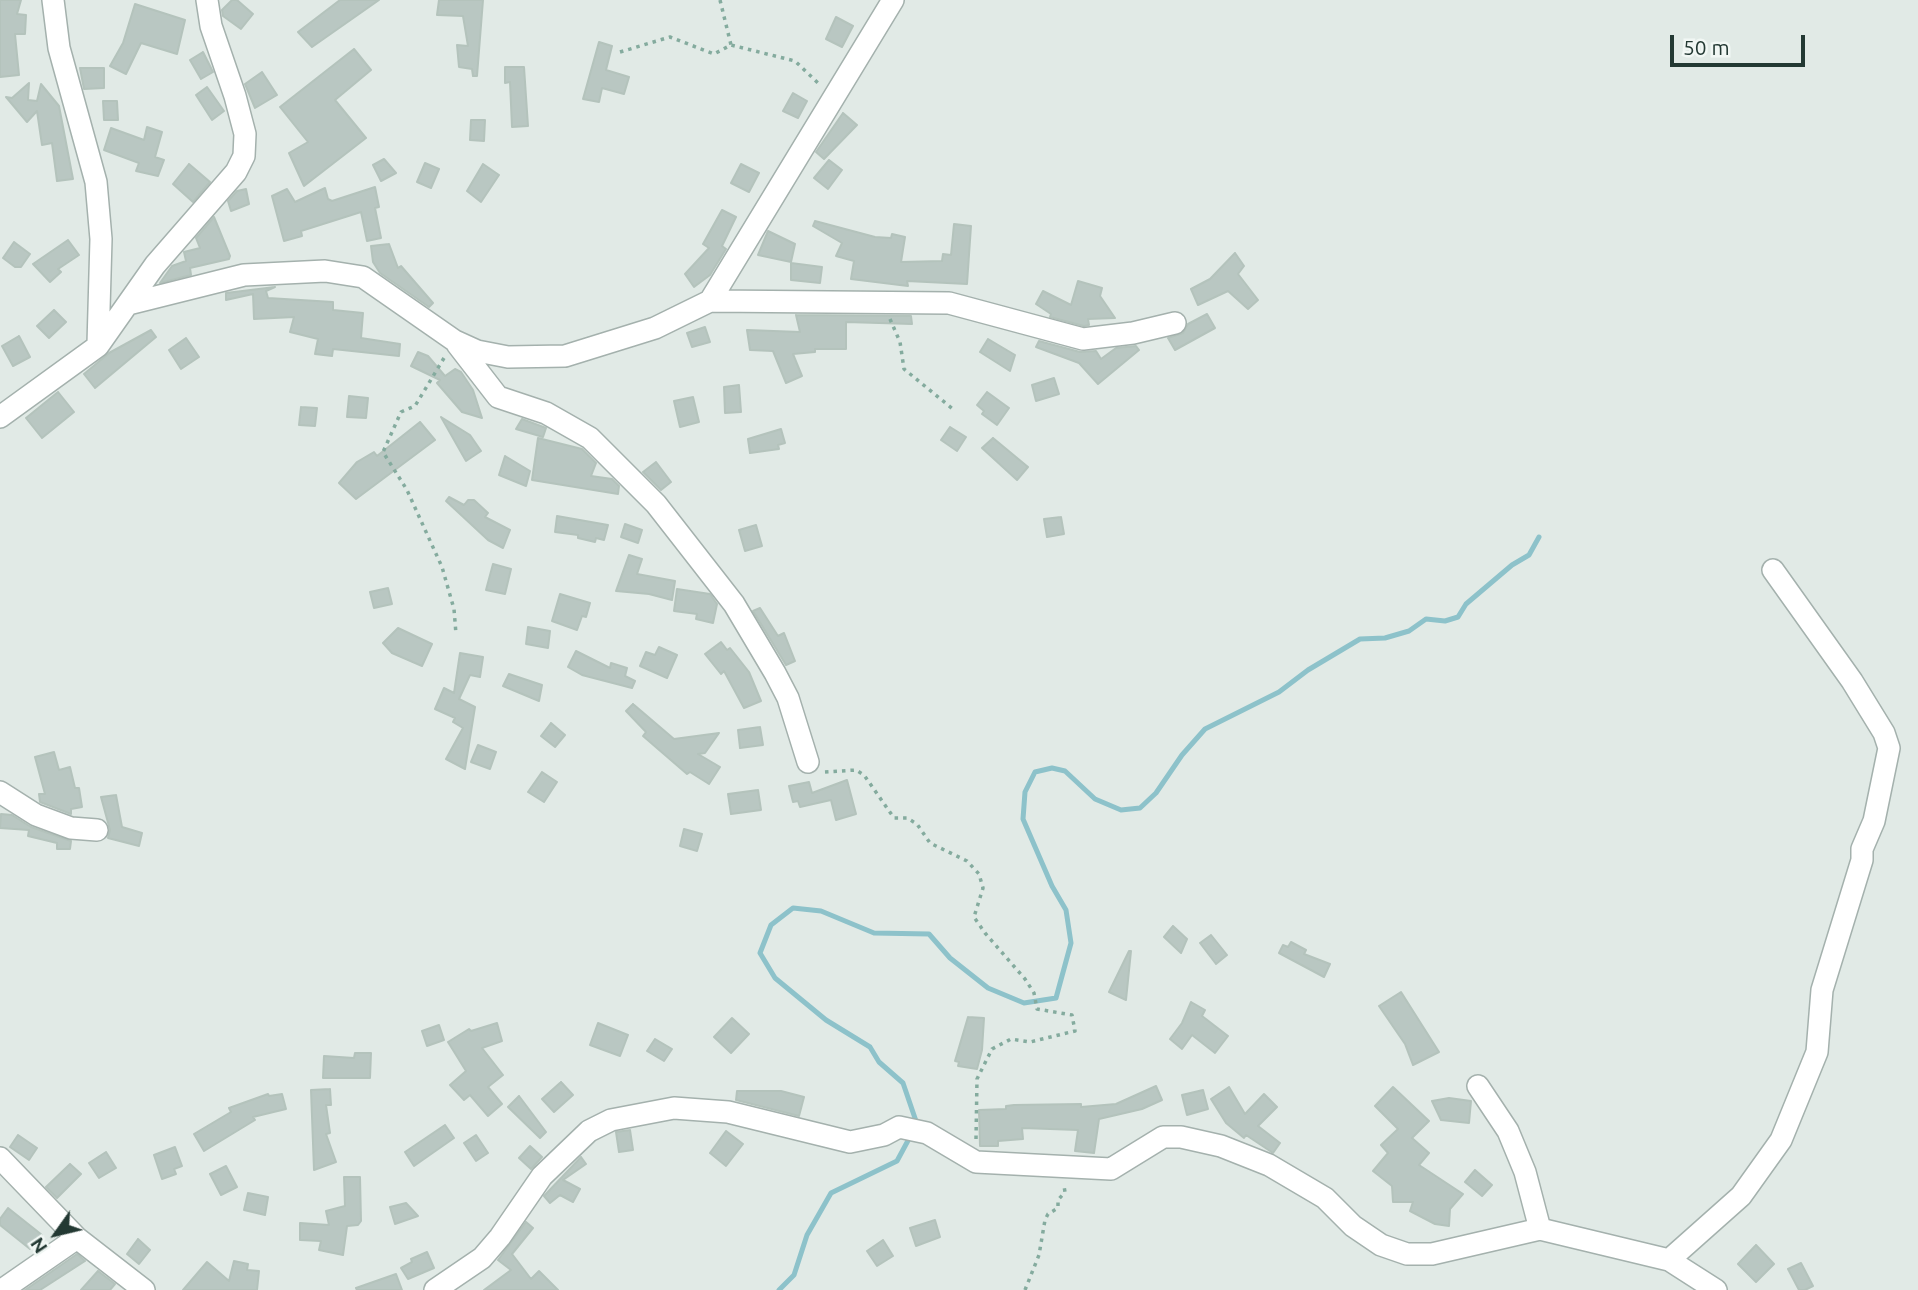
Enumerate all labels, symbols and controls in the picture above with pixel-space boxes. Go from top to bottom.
scale bar [1673,21,1808,65]
text: 50 m [1683,35,1730,59]
north arrow [21,1199,91,1269]
text: N [26,1234,52,1258]

